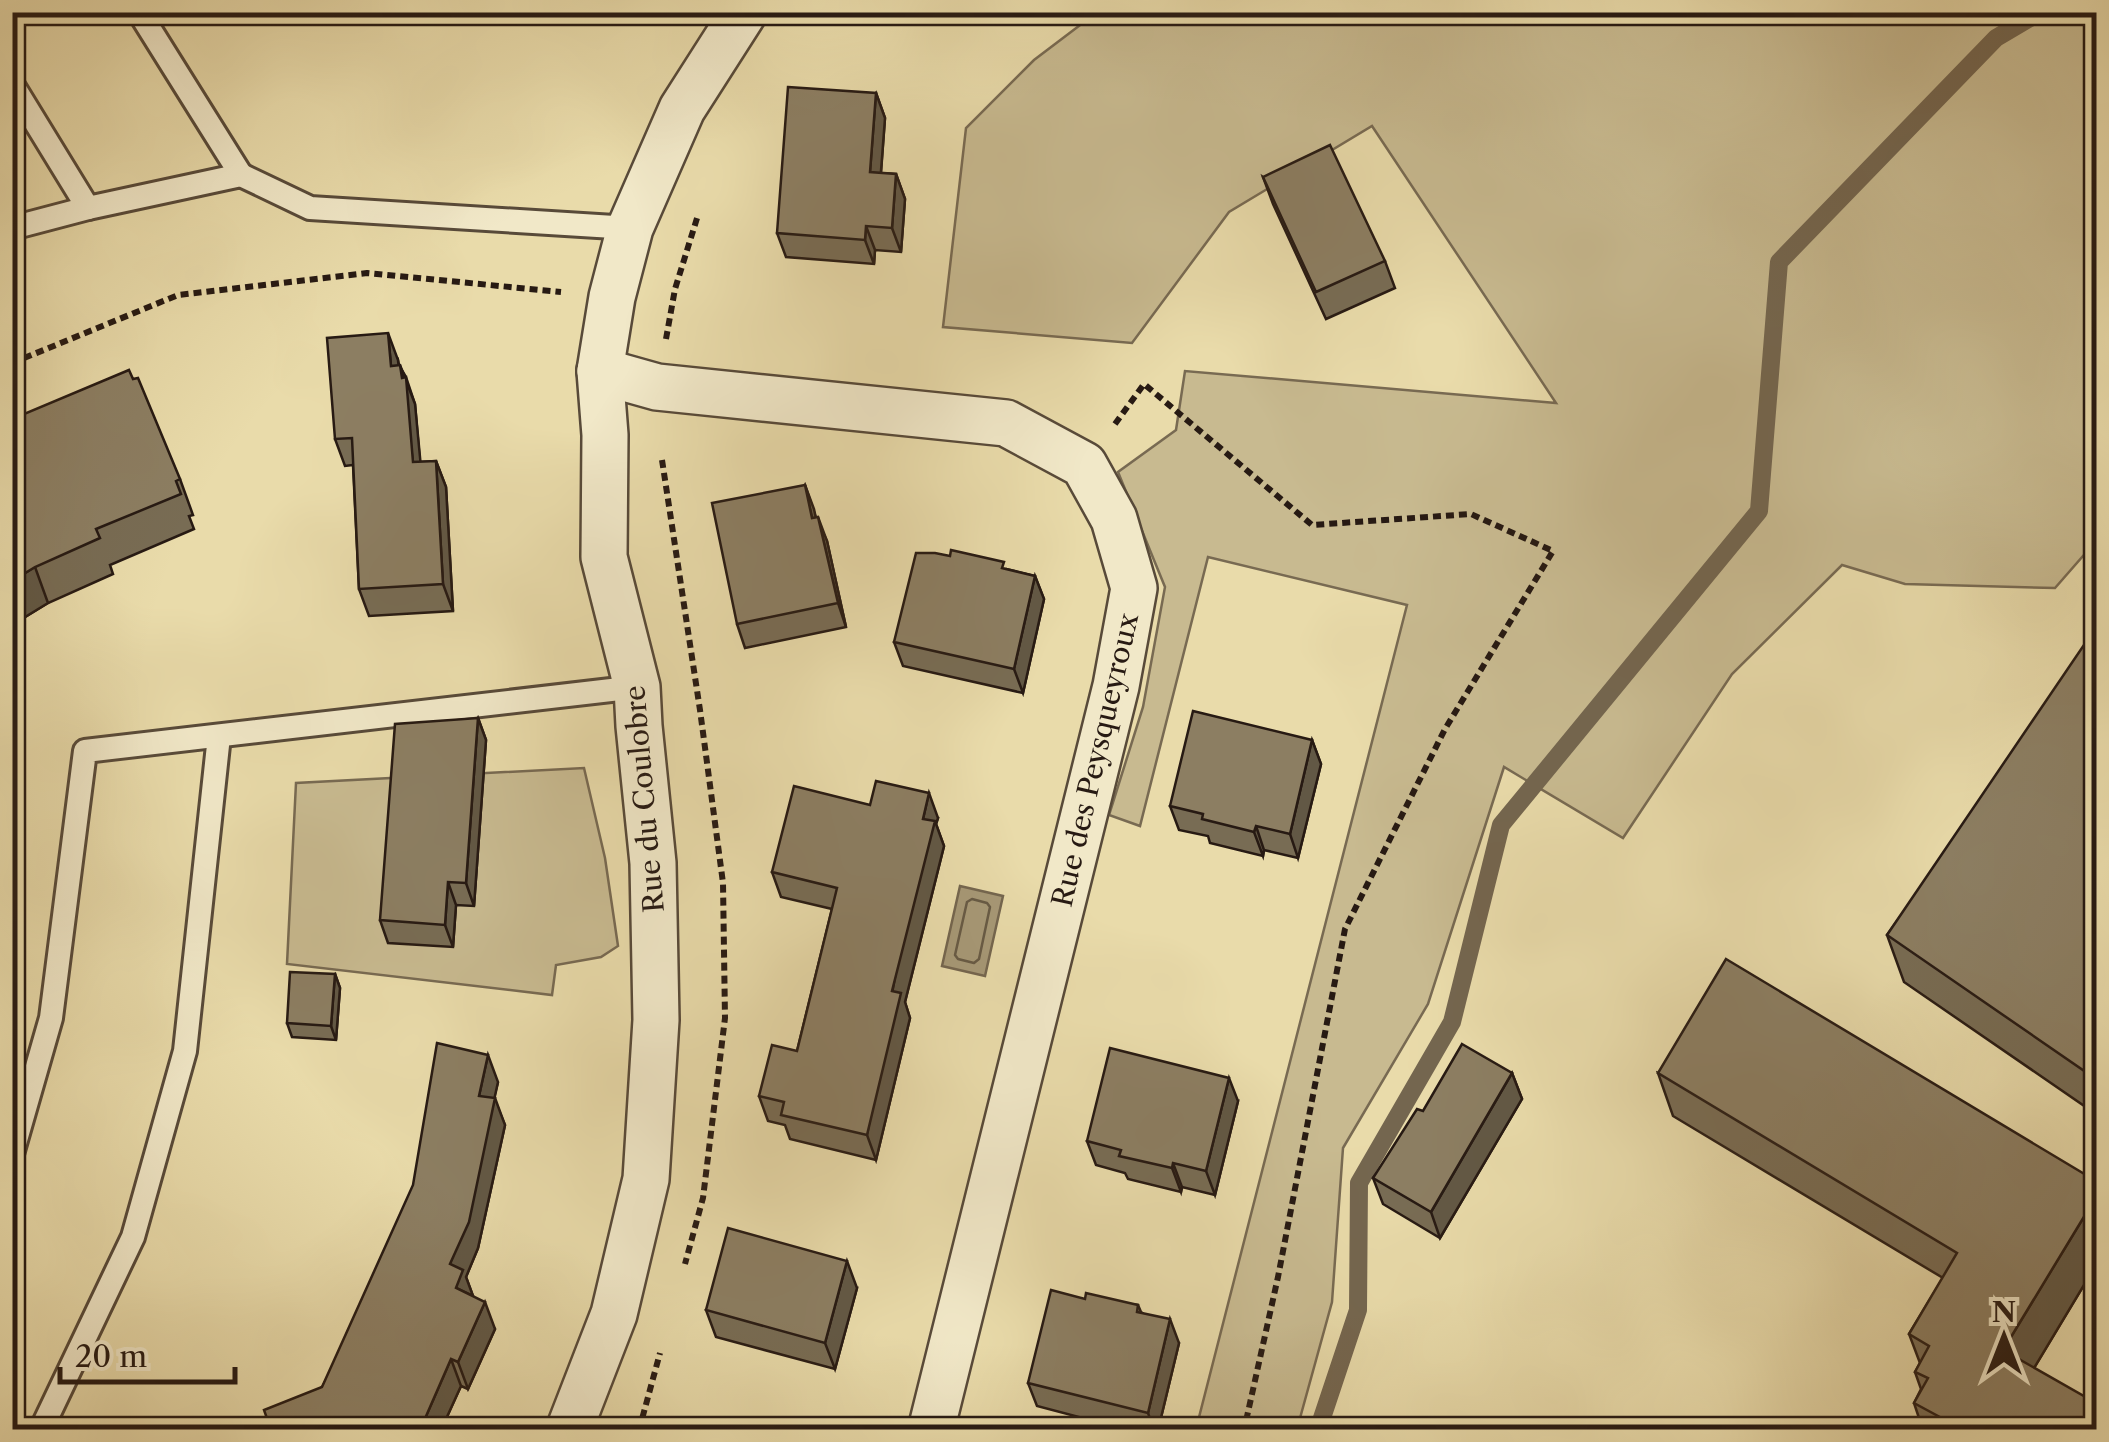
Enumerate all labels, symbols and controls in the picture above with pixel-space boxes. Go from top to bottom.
street label: Rue des Peysqueyroux [1045,609,1146,910]
street label: Rue du Coulobre [617,684,671,914]
north arrow [1954,1287,2054,1387]
text: N [1992,1295,2016,1329]
scale bar [60,1322,235,1384]
text: 20 m [75,1338,147,1375]

